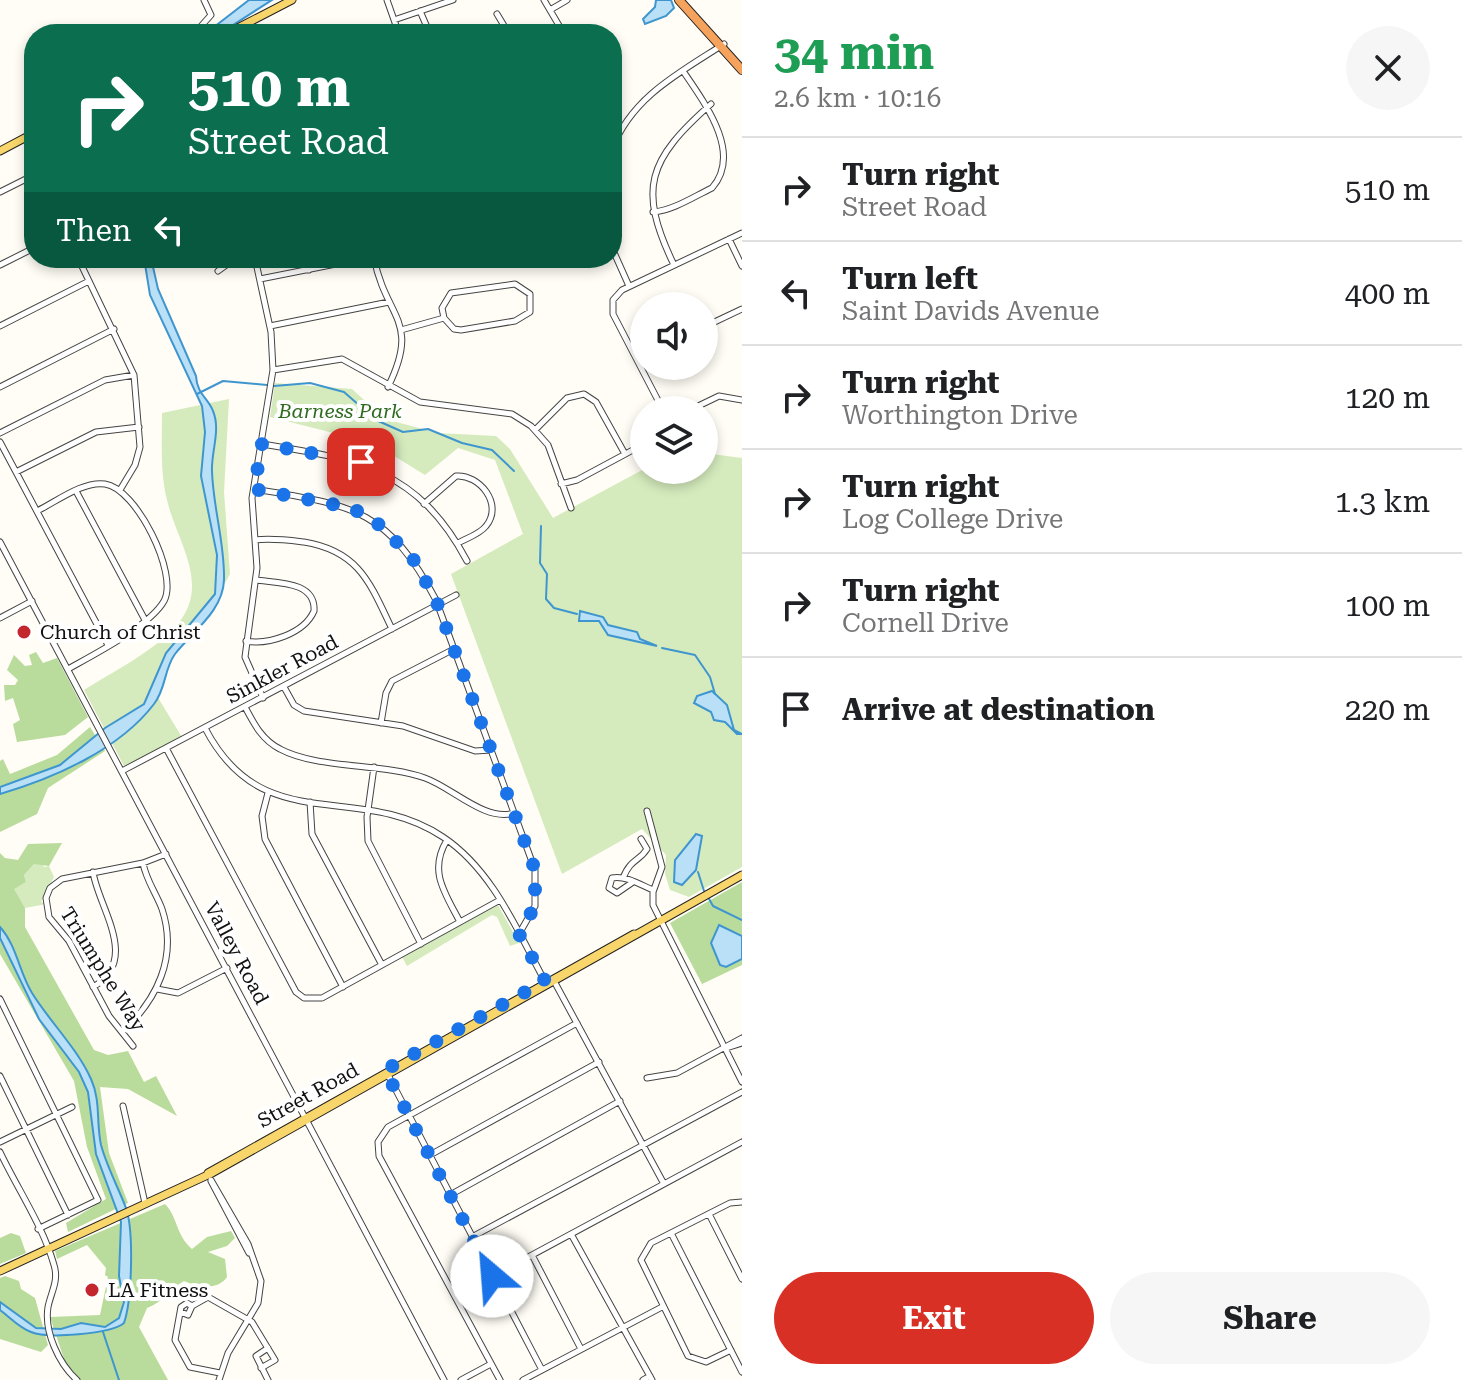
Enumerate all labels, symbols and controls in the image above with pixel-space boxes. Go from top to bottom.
text: 34 min [774,25,934,81]
button: close [1346,26,1430,110]
text: 510 m [188,54,350,120]
icon: right [56,56,160,160]
text: 2.6 km · 10:16 [774,83,941,113]
text: Street Road [188,121,389,163]
text: Turn right [842,157,999,192]
icon: right [774,167,818,211]
text: 510 m [1345,172,1430,207]
text: Street Road [842,192,987,222]
icon: left [147,208,191,252]
text: Then [56,213,131,248]
text: Turn left [842,261,978,296]
icon: left [774,271,818,315]
text: 400 m [1345,276,1430,311]
map controls [630,292,718,484]
button: sound [630,292,718,380]
text: Saint Davids Avenue [842,296,1099,326]
text: Turn right [842,365,999,400]
icon: right [774,375,818,419]
text: 120 m [1345,380,1430,415]
button: layers [630,396,718,484]
park label: Barness Park [277,399,402,423]
text: Worthington Drive [842,400,1078,430]
pin [327,428,395,496]
icon: arrive [339,440,383,484]
text: Turn right [842,469,999,504]
icon: right [774,479,818,523]
text: 1.3 km [1335,484,1430,519]
text: Log College Drive [842,504,1063,534]
text: Turn right [842,573,999,608]
icon: right [774,583,818,627]
text: 100 m [1345,588,1430,623]
text: Cornell Drive [842,608,1009,638]
place label: Church of Christ [40,620,201,644]
marker: Church of Christ [15,623,33,641]
street label: Sinkler Road [222,629,342,709]
icon: arrive [774,687,818,731]
text: Arrive at destination [842,692,1155,727]
text: 220 m [1345,692,1430,727]
street label: Valley Road [200,898,274,1009]
street label: Triumphe Way [55,902,151,1036]
street label: Street Road [253,1057,363,1133]
position arrow [450,1234,534,1318]
button: Exit [774,1272,1094,1364]
button: Share [1110,1272,1430,1364]
place label: LA Fitness [108,1278,208,1302]
marker: LA Fitness [83,1281,101,1299]

